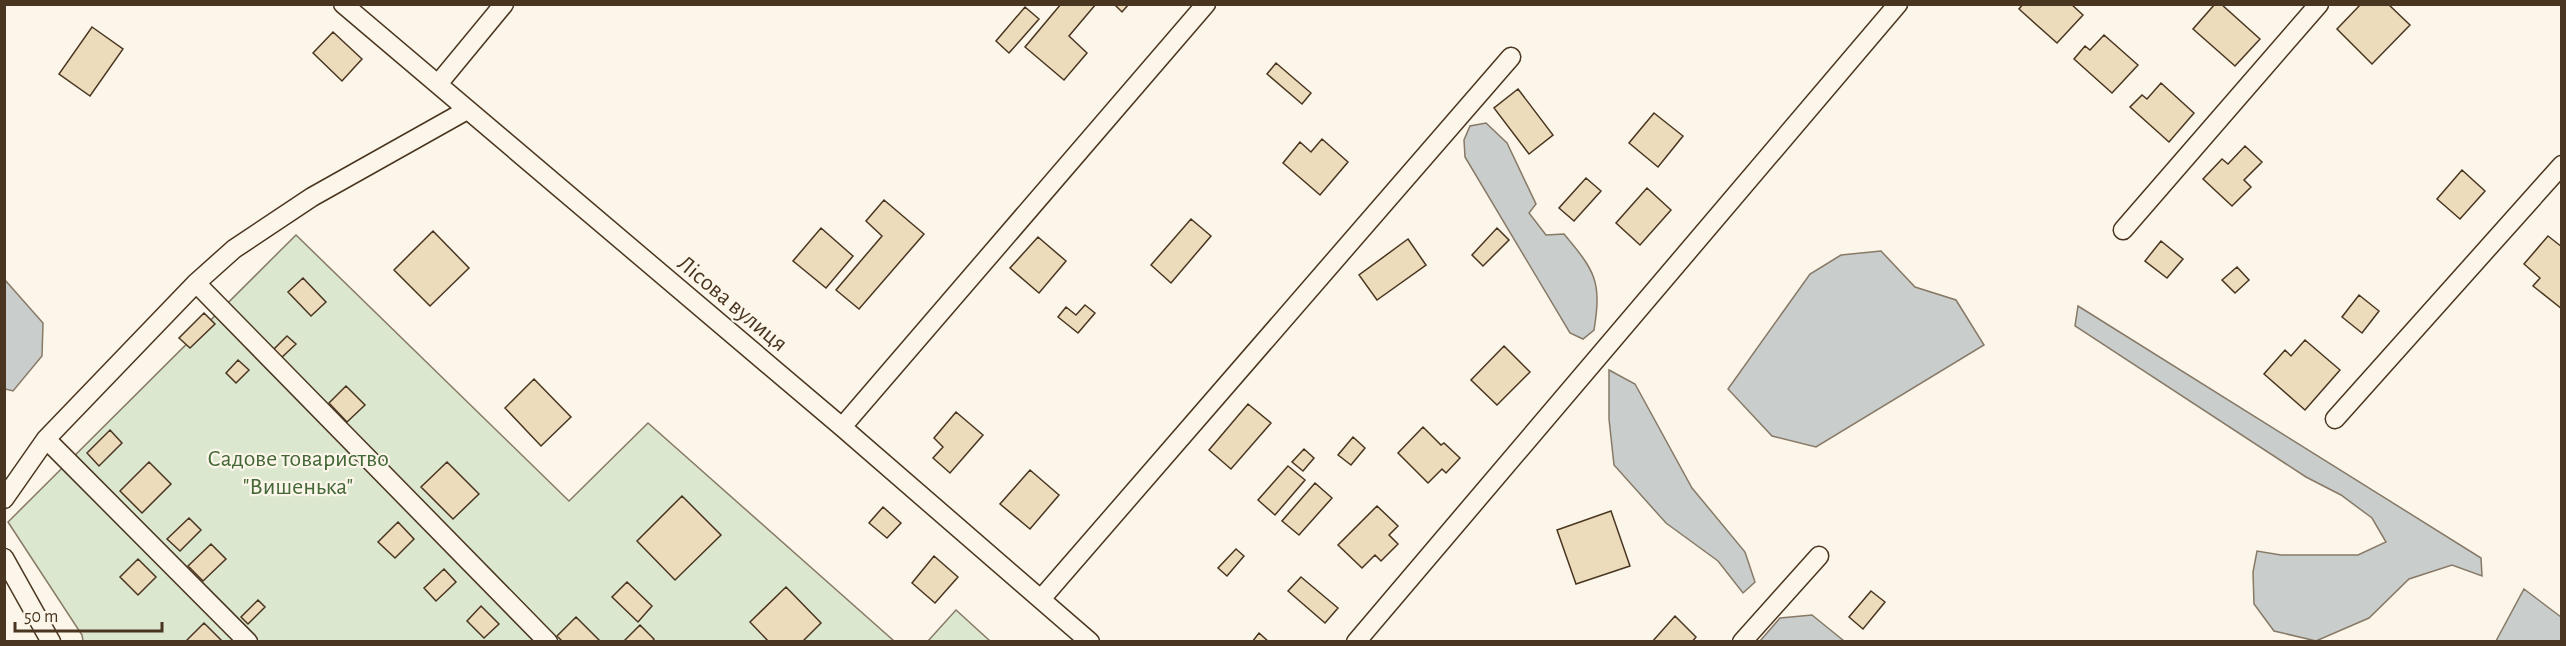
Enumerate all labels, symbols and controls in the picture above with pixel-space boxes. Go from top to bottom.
street label: Лісова вулиця [673,251,792,356]
park label: Садове товариство "Вишенька" [207,447,389,499]
scale bar [15,595,162,633]
text: 50 m [24,608,58,626]

